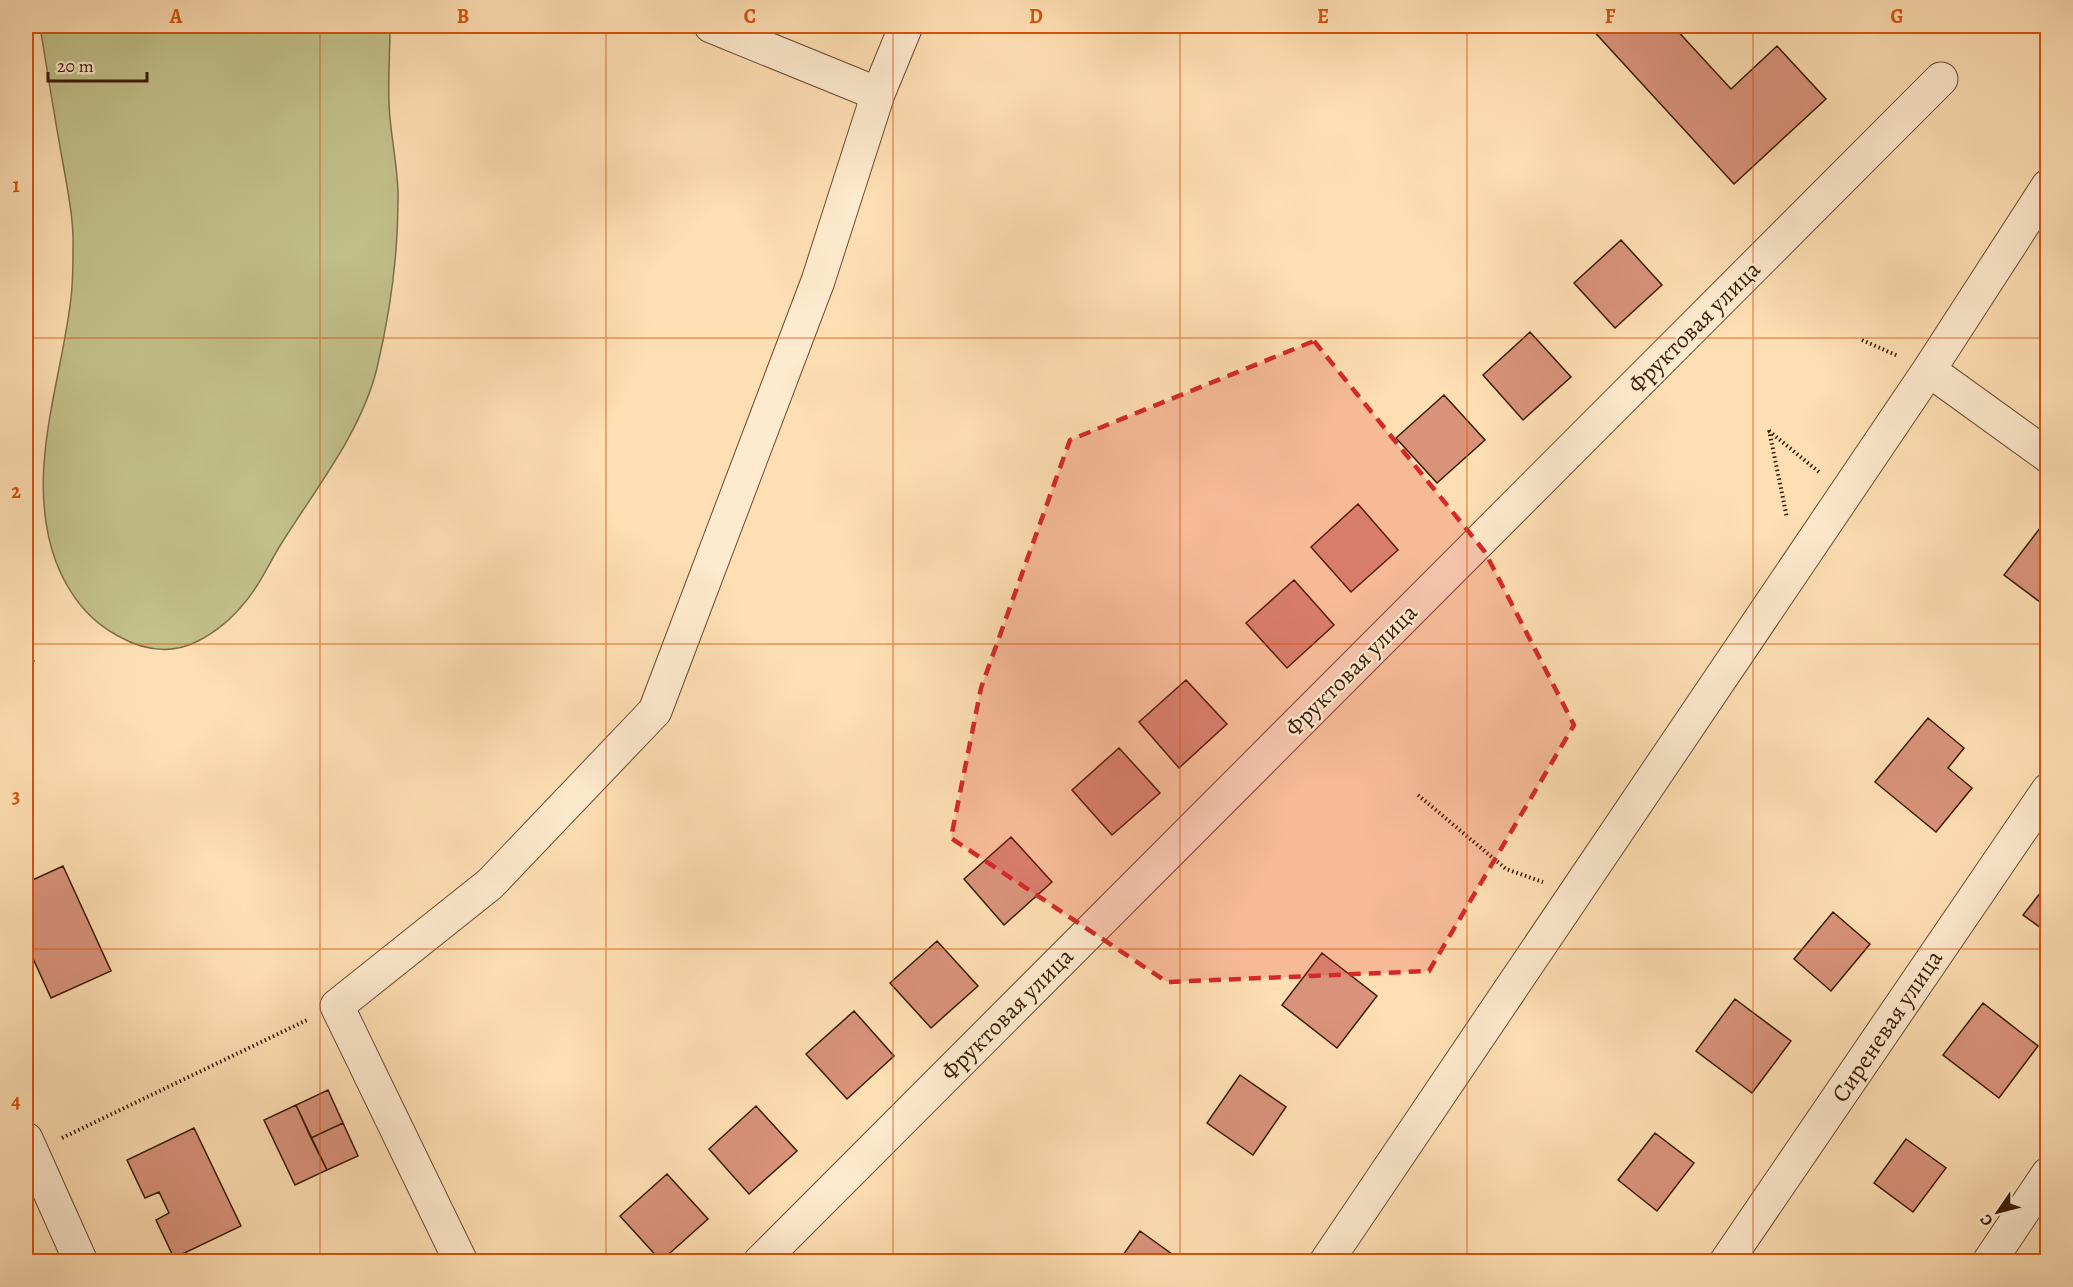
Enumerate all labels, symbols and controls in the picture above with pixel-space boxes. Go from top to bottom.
text: A [169,3,183,30]
text: B [457,3,469,30]
text: C [744,3,756,30]
text: D [1029,3,1043,30]
text: E [1317,3,1329,30]
text: F [1605,3,1616,30]
text: G [1890,3,1904,30]
scale bar [48,45,147,83]
text: 20 m [57,54,94,78]
text: 1 [12,172,20,199]
street label: Фруктовая улица [1621,254,1767,400]
text: 2 [11,478,21,505]
street label: Фруктовая улица [1278,597,1424,743]
text: 3 [12,783,20,810]
street label: Фруктовая улица [934,941,1080,1087]
street label: Сиреневая улица [1824,944,1950,1108]
text: 4 [11,1088,21,1115]
north arrow [1968,1182,2028,1242]
text: С [1975,1210,1998,1230]

